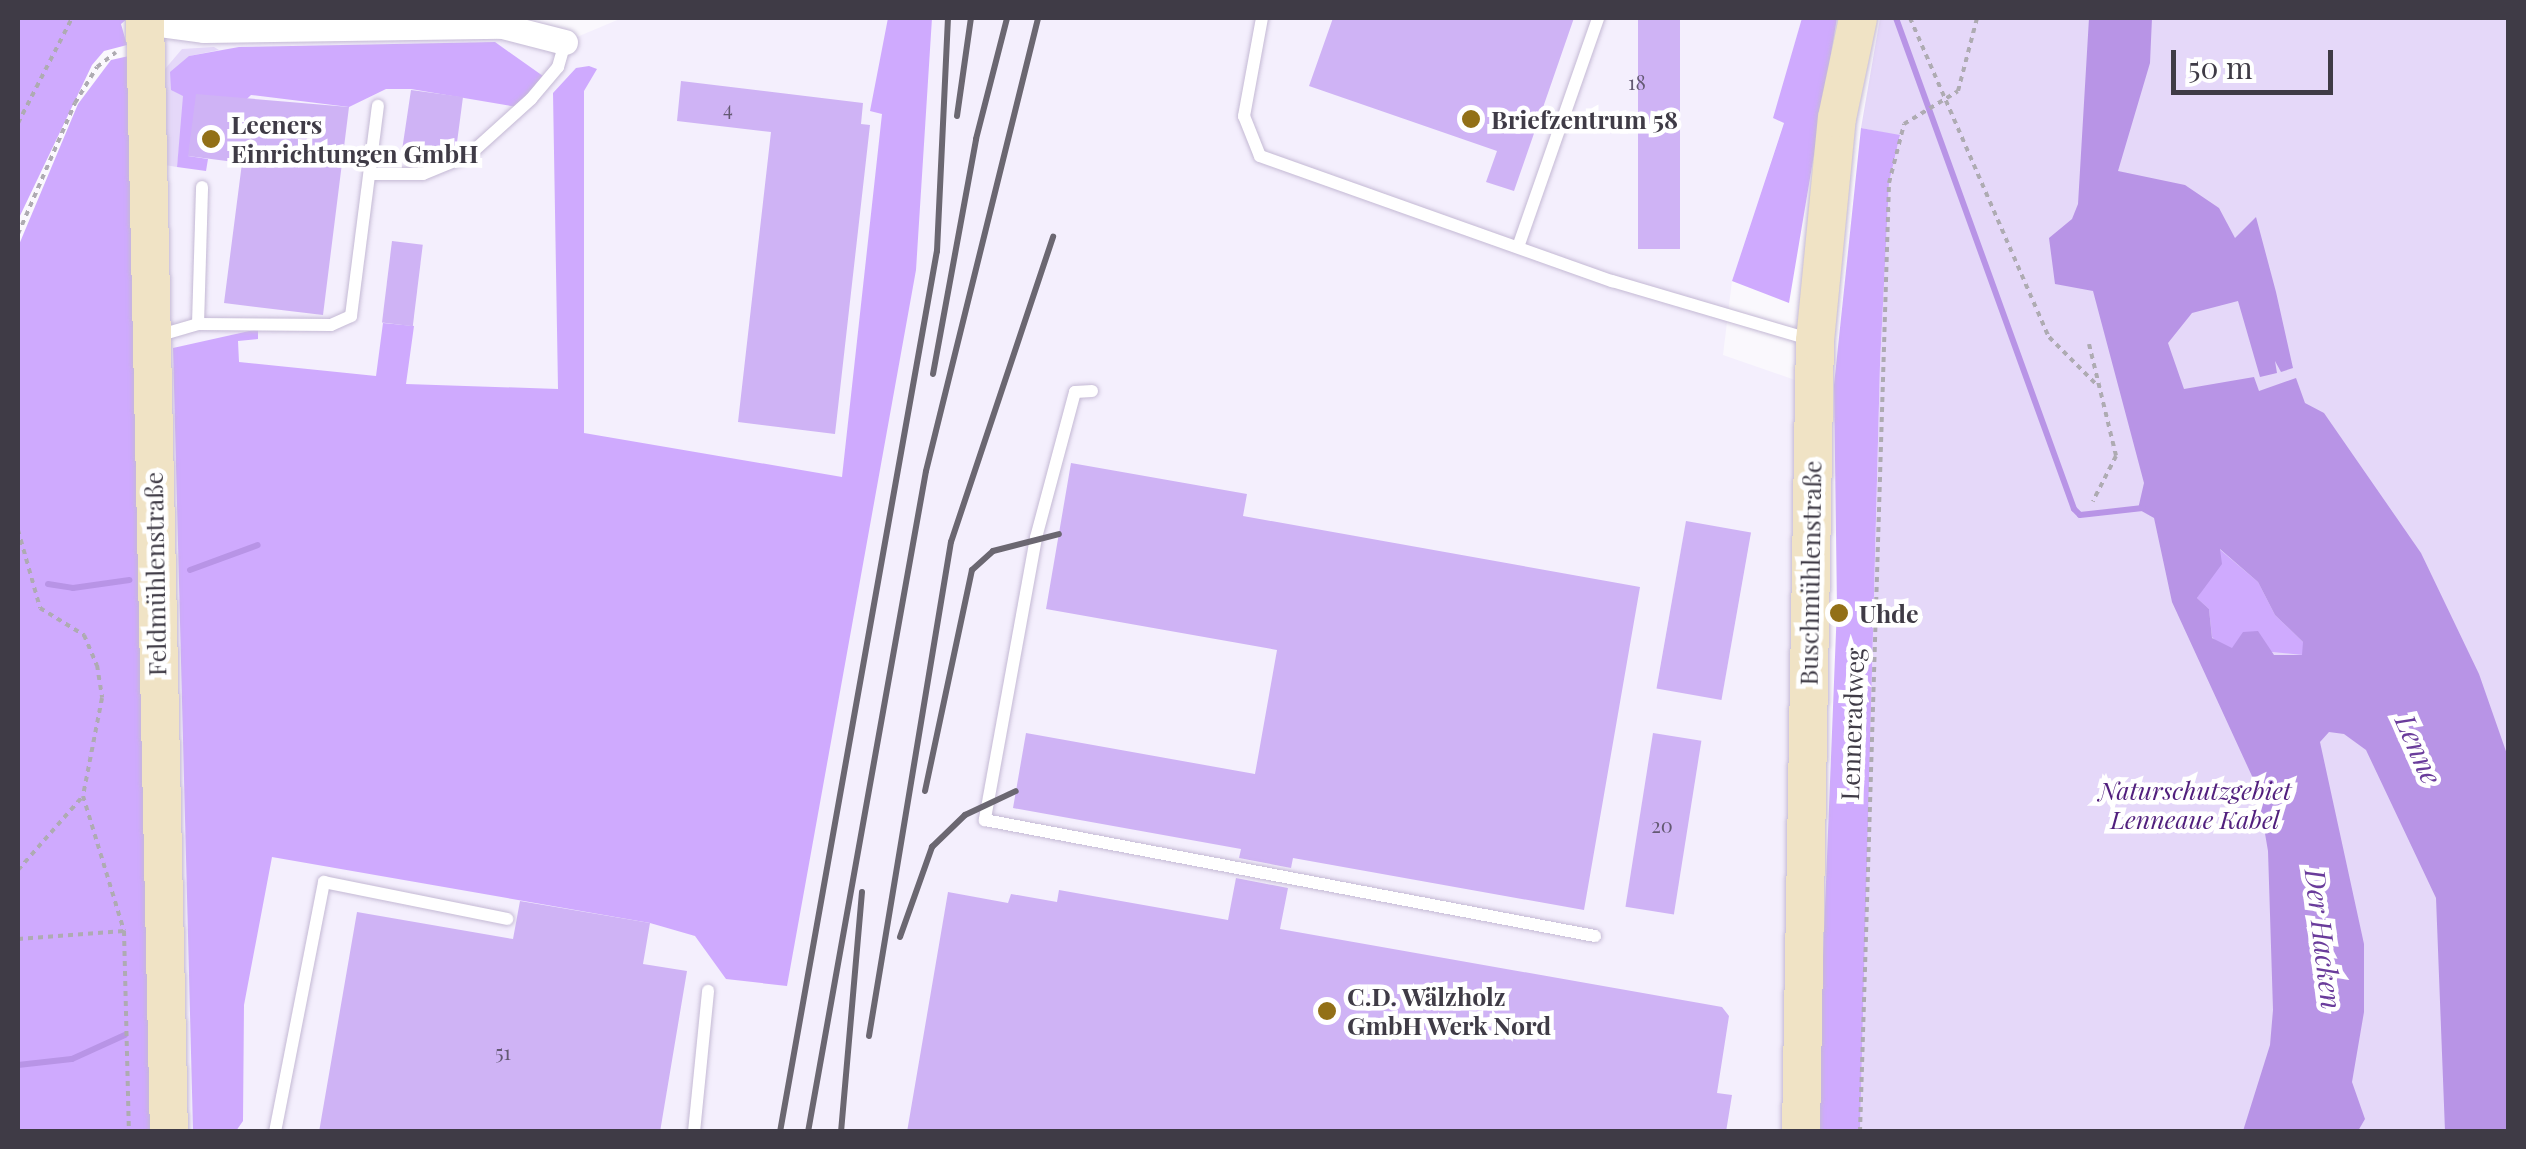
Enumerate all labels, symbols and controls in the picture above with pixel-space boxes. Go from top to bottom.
scale bar [2176,30,2338,92]
text: 50 m [2188,47,2253,87]
house number: 18 [1628,69,1646,93]
house number: 4 [723,95,733,119]
place label: Briefzentrum 58 [1491,104,1678,134]
marker: Briefzentrum 58 [1460,108,1482,130]
place label: Leeners Einrichtungen GmbH [231,110,479,169]
marker: Leeners Einrichtungen GmbH [200,128,222,150]
street label: Buschmühlenstraße [1793,460,1827,686]
street label: Feldmühlenstraße [138,472,172,676]
place label: Uhde [1859,598,1919,628]
marker: Uhde [1828,602,1850,624]
street label: Lenneradweg [1834,647,1870,801]
water label: Lenne [2389,709,2449,789]
park label: Naturschutzgebiet Lenneaue Kabel [2099,776,2291,835]
house number: 20 [1651,812,1673,836]
water label: Der Hacken [2299,867,2349,1011]
place label: C.D. Wälzholz GmbH Werk Nord [1347,982,1552,1041]
marker: C.D. Wälzholz GmbH Werk Nord [1316,1000,1338,1022]
house number: 51 [495,1039,511,1063]

